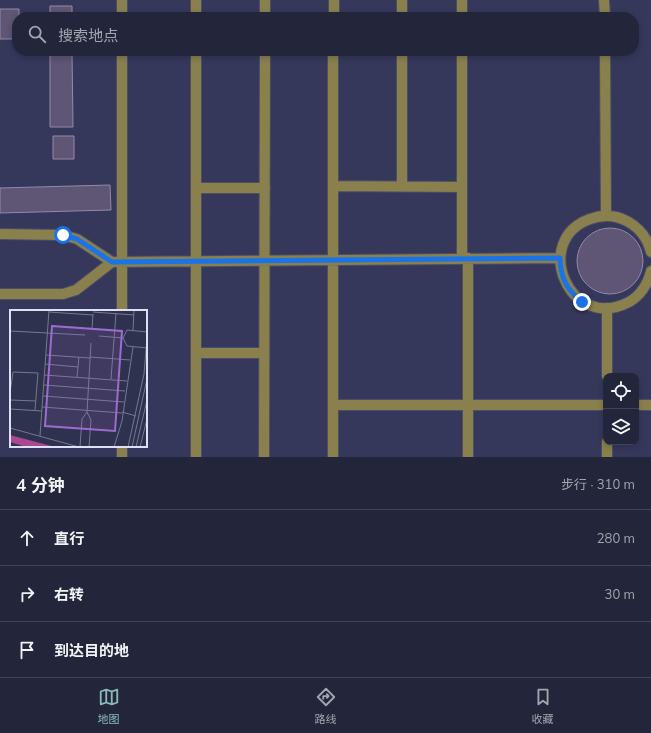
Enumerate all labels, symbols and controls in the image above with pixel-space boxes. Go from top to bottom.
search box [12,12,639,56]
icon: search [26,23,48,45]
text: 搜索地点 [58,26,118,45]
route start [54,226,72,244]
route end [573,293,591,311]
inset map [10,310,147,447]
map controls [603,373,639,445]
button: locate [603,373,639,409]
button: layers [603,409,639,445]
text: 4 分钟 [16,474,65,495]
text: 步行 · 310 m [561,476,635,492]
icon: ahead [16,527,38,549]
text: 直行 [54,529,84,548]
text: 280 m [597,530,635,546]
icon: right [16,583,38,605]
text: 右转 [54,585,84,604]
text: 30 m [605,586,635,602]
icon: arrive [16,639,38,661]
text: 到达目的地 [54,641,129,660]
tab: 地图 [98,686,120,726]
tab: 路线 [315,686,337,726]
tab: 收藏 [532,686,554,726]

